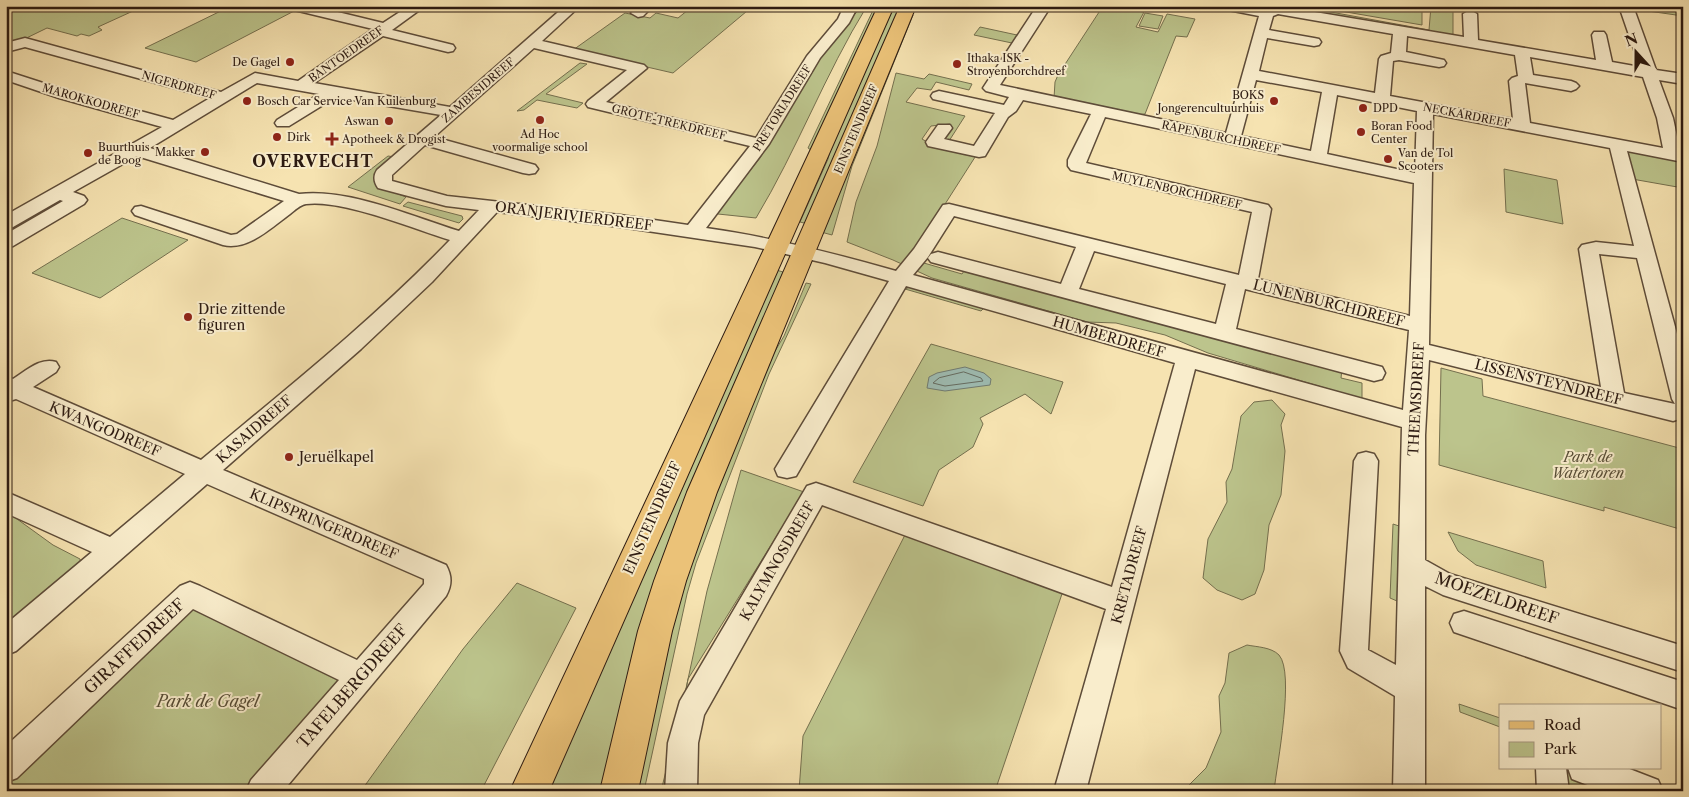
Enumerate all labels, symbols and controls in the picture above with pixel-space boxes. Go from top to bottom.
street label: BANTOEDREEF [306,23,386,85]
north arrow [1612,28,1662,78]
text: N [1622,29,1640,50]
place label: Ithaka ISK - Stroyenborchdreef [967,51,1067,78]
place label: De Gagel [232,55,281,69]
street label: ZAMBESIDREEF [439,55,517,125]
marker: De Gagel [284,56,296,68]
marker: Ithaka ISK - Stroyenborchdreef [951,58,963,70]
street label: PRETORIADREEF [750,62,814,154]
street label: NIGERDREEF [140,68,218,102]
street label: MAROKKODREEF [41,80,141,122]
street label: EINSTEINDREEF [831,82,881,176]
place label: BOKS Jongerencultuurhuis [1155,88,1264,115]
place label: Bosch Car Service Van Kuilenburg [257,94,436,108]
marker: Bosch Car Service Van Kuilenburg [241,95,253,107]
marker: BOKS Jongerencultuurhuis [1268,95,1280,107]
street label: NECKARDREEF [1422,100,1512,130]
street label: GROTE-TREKDREEF [610,101,728,143]
place label: DPD [1373,101,1398,115]
marker: DPD [1357,102,1369,114]
place label: Aswan [344,114,379,128]
marker: Ad Hoc voormalige school [534,114,546,126]
marker: Aswan [383,115,395,127]
street label: RAPENBURCHDREEF [1160,118,1282,156]
place label: Boran Food Center [1371,119,1433,146]
marker: Boran Food Center [1355,126,1367,138]
place label: Ad Hoc voormalige school [491,127,588,154]
place label: Dirk [287,130,311,144]
marker: Dirk [271,131,283,143]
place label: Apotheek & Drogist [341,132,446,146]
marker: Apotheek & Drogist [326,133,338,145]
place label: Buurthuis de Boog [98,140,150,167]
place label: Makker [155,145,195,159]
marker: Makker [199,146,211,158]
place label: Van de Tol Scooters [1397,146,1454,173]
marker: Buurthuis de Boog [82,147,94,159]
district label: OVERVECHT [252,151,374,171]
marker: Van de Tol Scooters [1382,153,1394,165]
street label: MUYLENBORCHDREEF [1111,168,1243,212]
street label: ORANJERIVIERDREEF [494,197,654,235]
street label: LUNENBURCHDREEF [1251,275,1407,331]
place label: Drie zittende figuren [198,300,286,334]
marker: Drie zittende figuren [182,311,194,323]
street label: HUMBERDREEF [1051,312,1167,362]
street label: THEEMSDREEF [1404,342,1428,456]
street label: LISSENSTEYNDREEF [1473,355,1625,409]
street label: KASAIDREEF [212,391,296,467]
street label: KWANGODREEF [46,397,164,461]
place label: Jeruëlkapel [297,448,374,466]
park label: Park de Watertoren [1552,448,1624,482]
marker: Jeruëlkapel [283,451,295,463]
street label: EINSTEINDREEF [619,459,685,577]
street label: KLIPSPRINGERDREEF [247,484,401,564]
street label: KALYMNOSDREEF [736,498,818,624]
street label: KRETADREEF [1107,524,1151,626]
street label: MOEZELDREEF [1433,567,1561,629]
street label: GIRAFFEDREEF [79,594,189,698]
street label: TAFELBERGDREEF [293,620,411,752]
park label: Park de Gagel [155,691,261,711]
legend [1499,704,1662,770]
text: Road [1544,715,1581,734]
text: Park [1544,739,1578,758]

